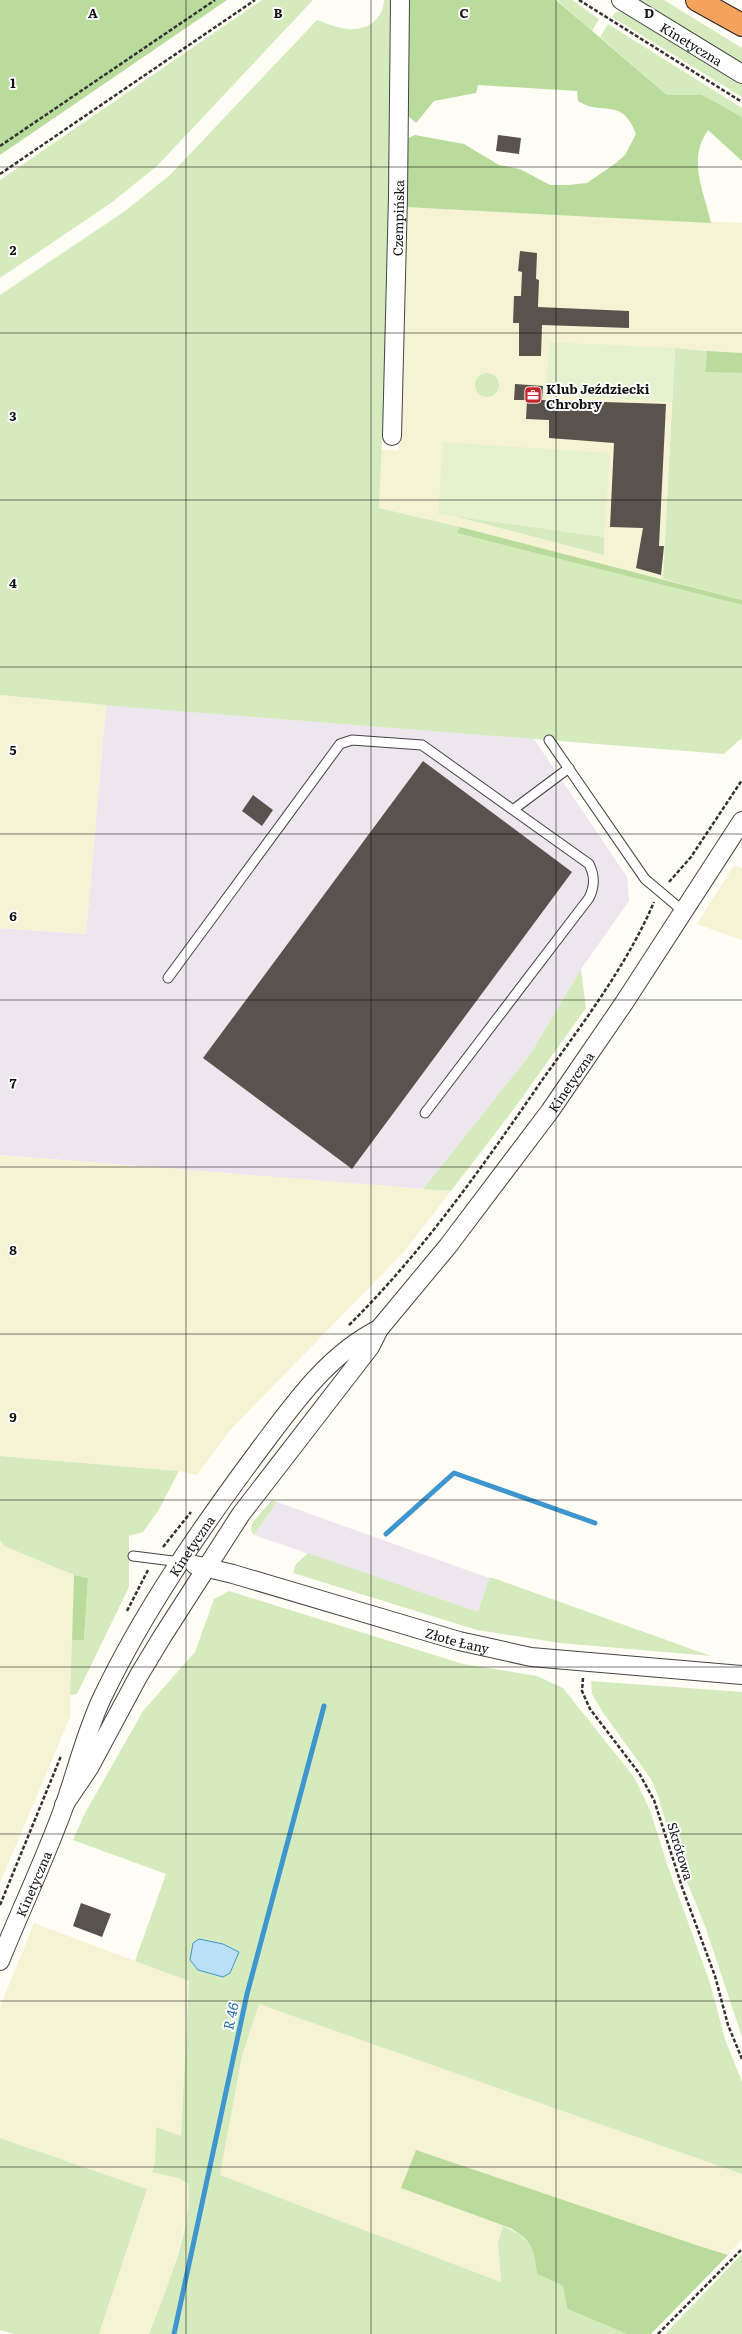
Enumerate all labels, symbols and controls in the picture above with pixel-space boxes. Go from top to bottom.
text: A [88,3,98,22]
text: B [274,3,283,22]
text: C [459,3,469,22]
text: D [644,3,654,22]
street label: Kinetyczna [657,17,727,70]
text: 1 [10,73,16,92]
street label: Czempińska [387,180,408,256]
text: 2 [10,240,17,259]
place label: Klub Jeździecki Chrobry [546,379,650,413]
office icon: Klub Jeździecki Chrobry [523,385,543,405]
text: 3 [9,406,17,425]
text: 4 [9,573,17,592]
text: 5 [9,740,17,759]
text: 6 [9,906,17,925]
street label: Kinetyczna [543,1047,598,1116]
text: 7 [9,1073,17,1092]
text: 8 [9,1240,17,1259]
text: 9 [9,1407,17,1426]
street label: Kinetyczna [164,1511,219,1580]
street label: Złote Łany [423,1622,492,1657]
street label: Skrótowa [663,1820,699,1882]
street label: Kinetyczna [10,1848,55,1920]
water label: R 46 [217,2000,243,2032]

